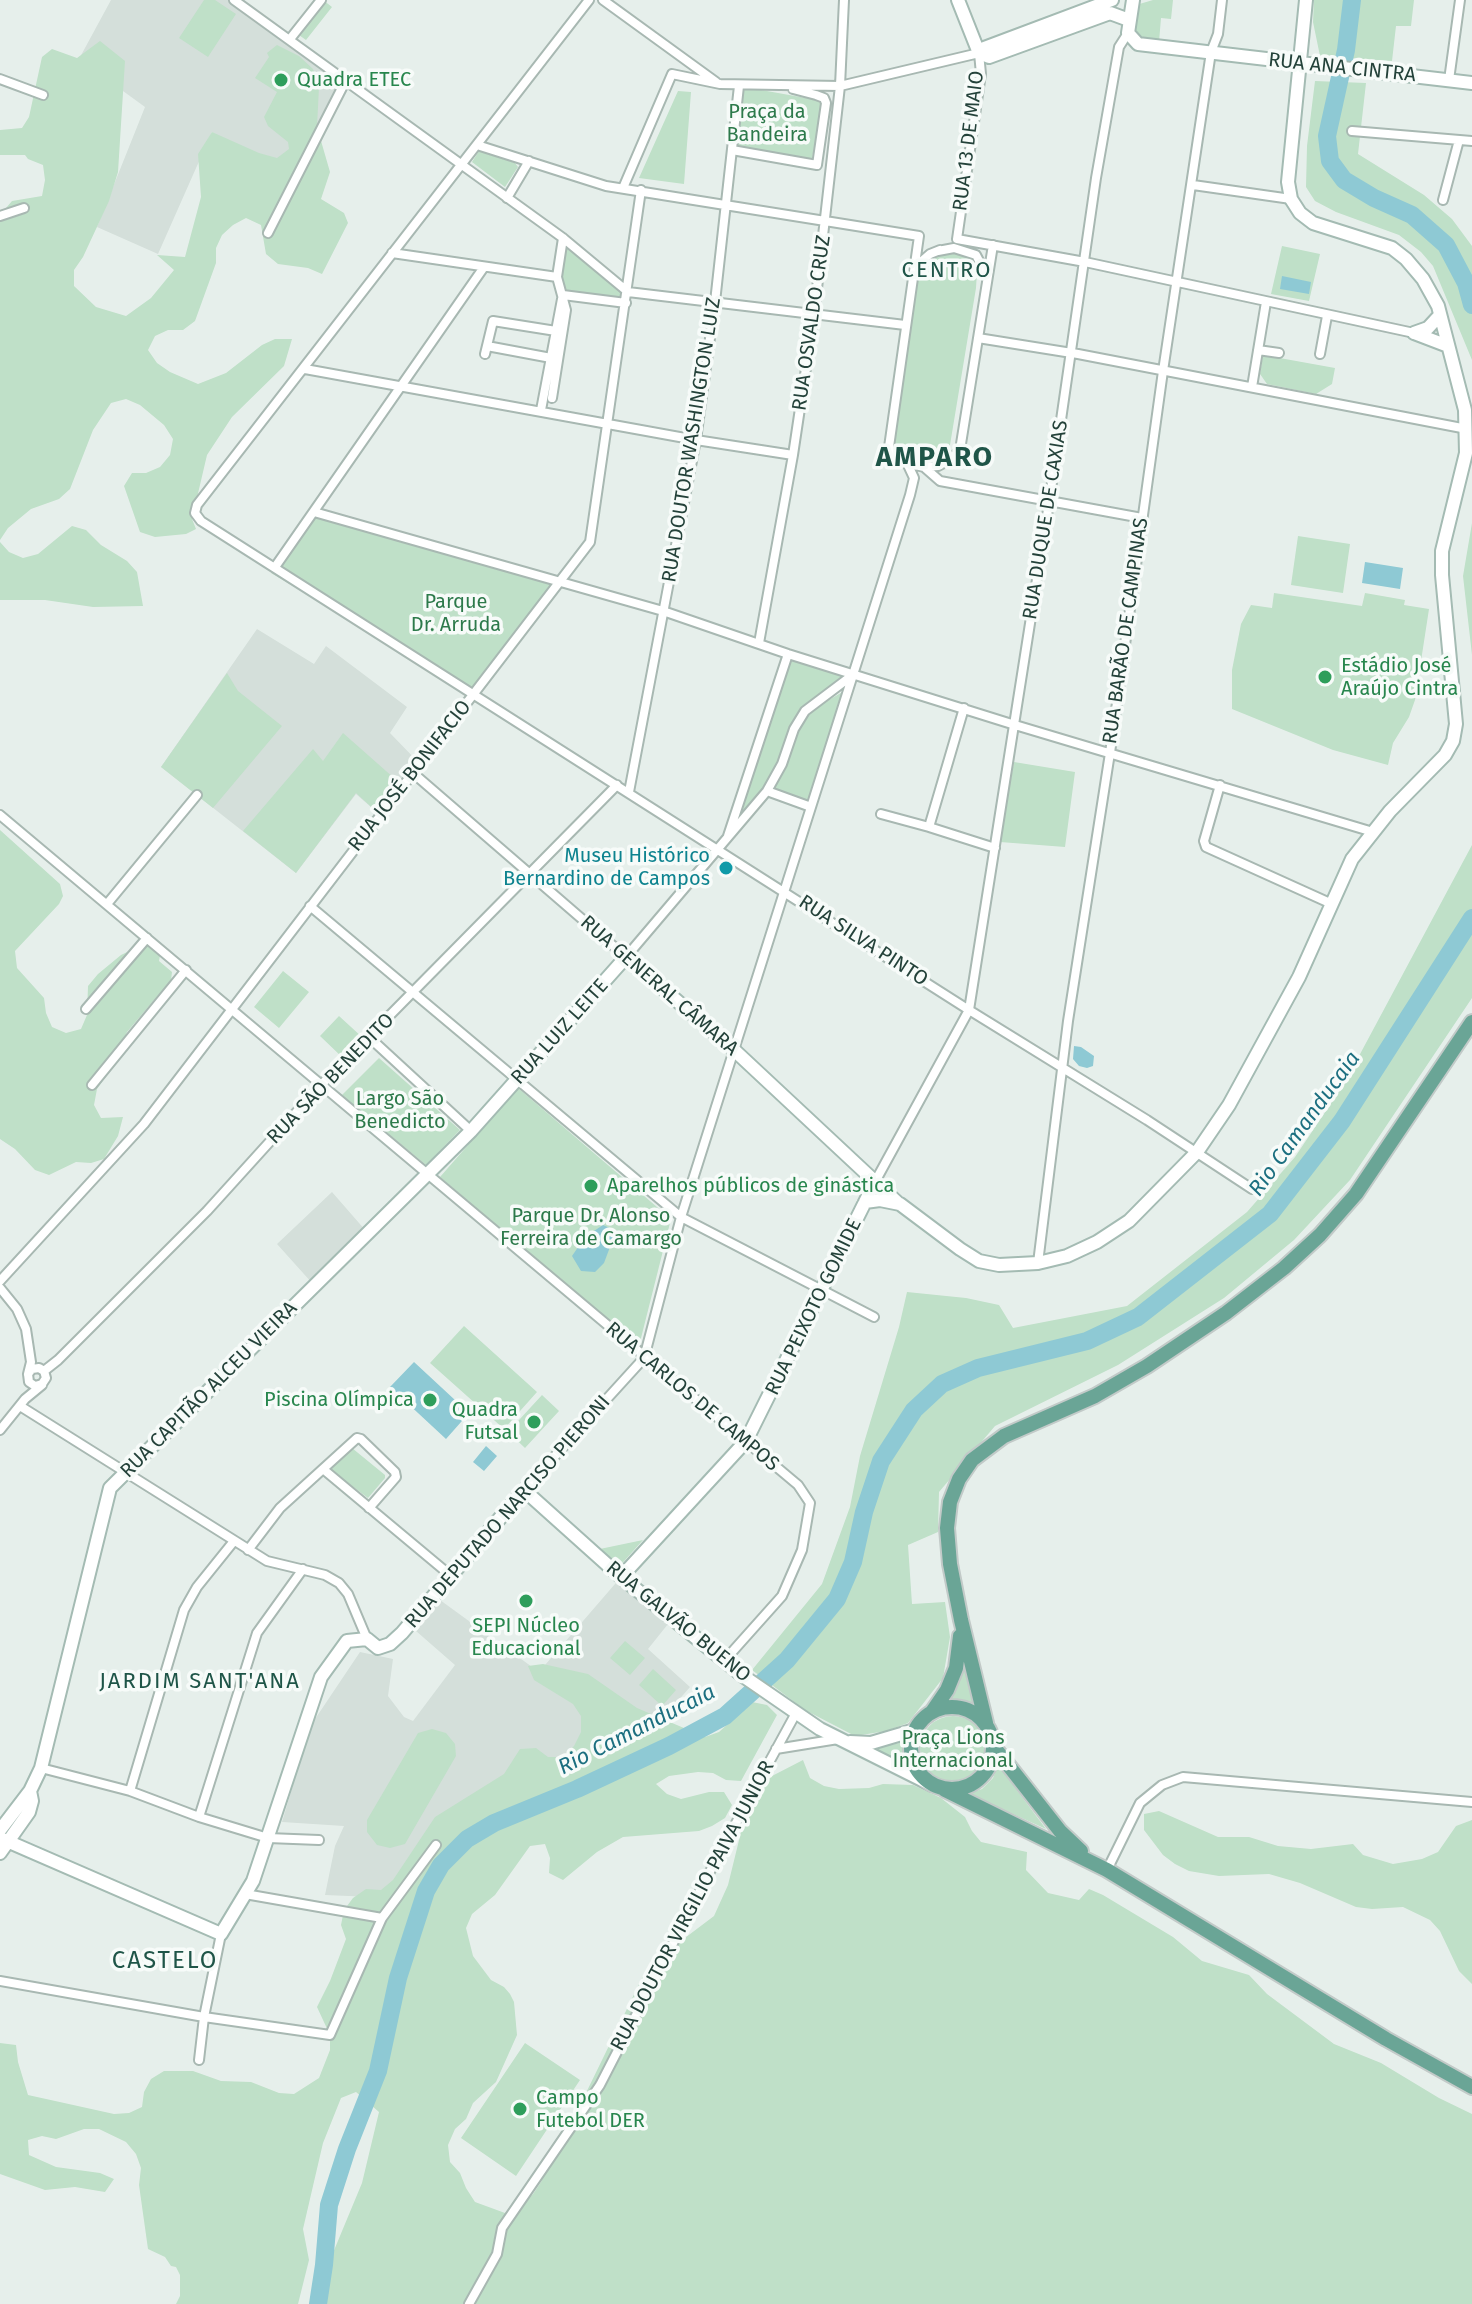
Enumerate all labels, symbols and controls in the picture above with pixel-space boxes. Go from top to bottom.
street label: RUA ANA CINTRA [1267,48,1417,88]
place label: Quadra ETEC [297,68,411,92]
street label: RUA 13 DE MAIO [948,69,990,213]
marker: Quadra ETEC [272,71,290,89]
park label: Praça da Bandeira [726,100,808,147]
street label: RUA OSVALDO CRUZ [788,234,836,412]
district label: CENTRO [902,258,992,284]
street label: RUA DOUTOR WASHINGTON LUIZ [658,296,726,584]
street label: RUA DUQUE DE CAXIAS [1018,419,1074,621]
district label: AMPARO [876,441,994,475]
street label: RUA BARÃO DE CAMPINAS [1098,516,1154,746]
park label: Parque Dr. Arruda [411,590,501,637]
place label: Estádio José Araújo Cintra [1341,654,1458,701]
marker: Estádio José Araújo Cintra [1316,668,1334,686]
street label: RUA JOSÉ BONIFACIO [344,696,476,856]
place label: Museu Histórico Bernardino de Campos [503,844,710,891]
marker: Museu Histórico Bernardino de Campos [717,859,735,877]
street label: RUA SILVA PINTO [794,890,932,992]
street label: RUA GENERAL CÂMARA [575,911,743,1061]
street label: RUA LUIZ LEITE [506,974,614,1090]
street label: RUA SÃO BENEDITO [262,1009,400,1149]
water label: Rio Camanducaia [1244,1046,1366,1202]
park label: Largo São Benedicto [354,1087,446,1134]
place label: Aparelhos públicos de ginástica [607,1174,894,1198]
marker: Aparelhos públicos de ginástica [582,1177,600,1195]
park label: Parque Dr. Alonso Ferreira de Camargo [500,1204,682,1251]
street label: RUA PEIXOTO GOMIDE [761,1215,867,1399]
street label: RUA CAPITÃO ALCEU VIEIRA [116,1297,302,1483]
street label: RUA CARLOS DE CAMPOS [600,1317,784,1477]
place label: Piscina Olímpica [264,1388,414,1412]
street label: RUA DEPUTADO NARCISO PIERONI [400,1391,616,1633]
marker: Piscina Olímpica [421,1391,439,1409]
place label: Quadra Futsal [452,1398,518,1445]
marker: Quadra Futsal [525,1413,543,1431]
street label: RUA GALVÃO BUENO [601,1556,755,1688]
marker: SEPI Núcleo Educacional [517,1592,535,1610]
place label: SEPI Núcleo Educacional [471,1614,581,1661]
district label: JARDIM SANT'ANA [99,1669,301,1695]
water label: Rio Camanducaia [554,1679,720,1781]
park label: Praça Lions Internacional [893,1726,1013,1773]
street label: RUA DOUTOR VIRGILIO PAIVA JUNIOR [606,1757,780,2055]
district label: CASTELO [112,1947,218,1975]
place label: Campo Futebol DER [536,2086,645,2133]
marker: Campo Futebol DER [511,2100,529,2118]

